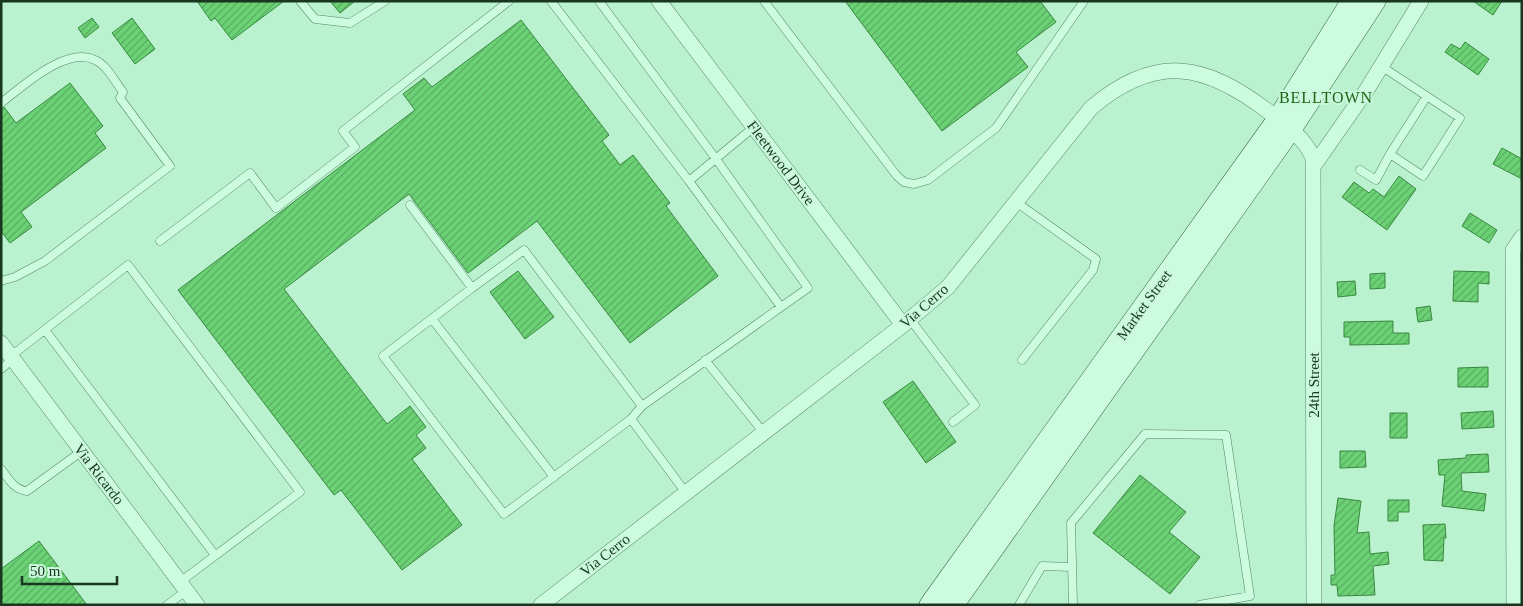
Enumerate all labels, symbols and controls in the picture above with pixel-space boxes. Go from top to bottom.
district label: BELLTOWN [1279,89,1373,106]
street label: Fleetwood Drive [744,118,818,209]
street label: Market Street [1113,266,1175,343]
street label: Via Cerro [897,281,951,331]
street label: 24th Street [1306,351,1322,418]
street label: Via Ricardo [71,440,127,508]
street label: Via Cerro [577,531,633,579]
scale bar [22,554,118,586]
text: 50 m [30,563,61,579]

